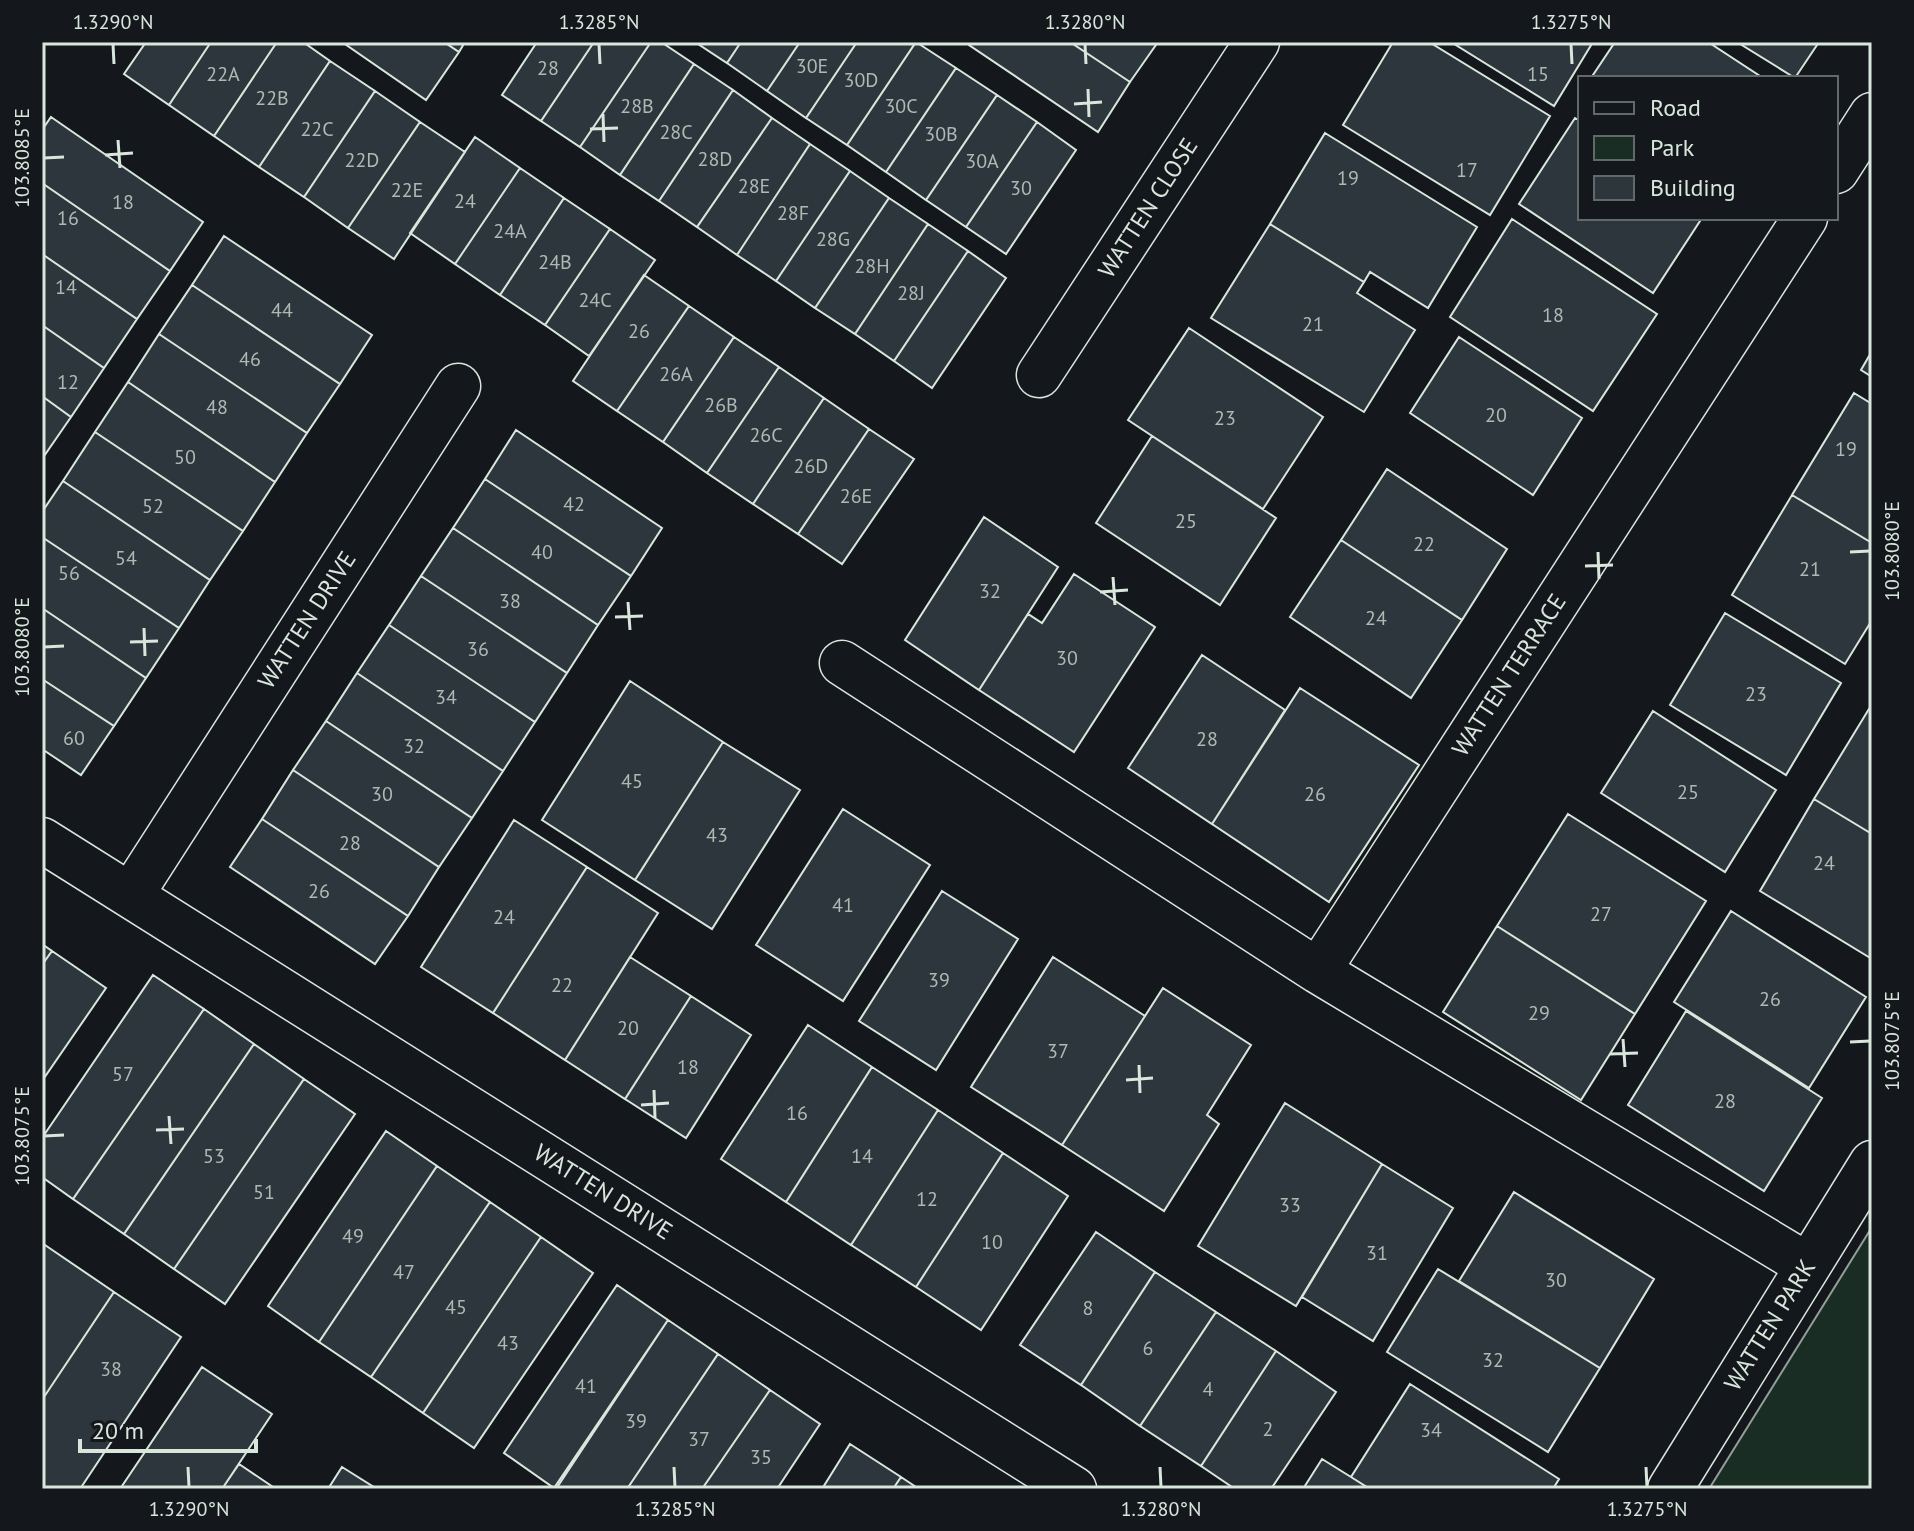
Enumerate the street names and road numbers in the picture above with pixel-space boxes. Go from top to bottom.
street label: WATTEN CLOSE [1091,132,1204,284]
street label: WATTEN DRIVE [251,545,363,694]
street label: WATTEN TERRACE [1445,588,1573,762]
street label: WATTEN DRIVE [528,1137,678,1246]
street label: WATTEN PARK [1717,1253,1822,1396]

